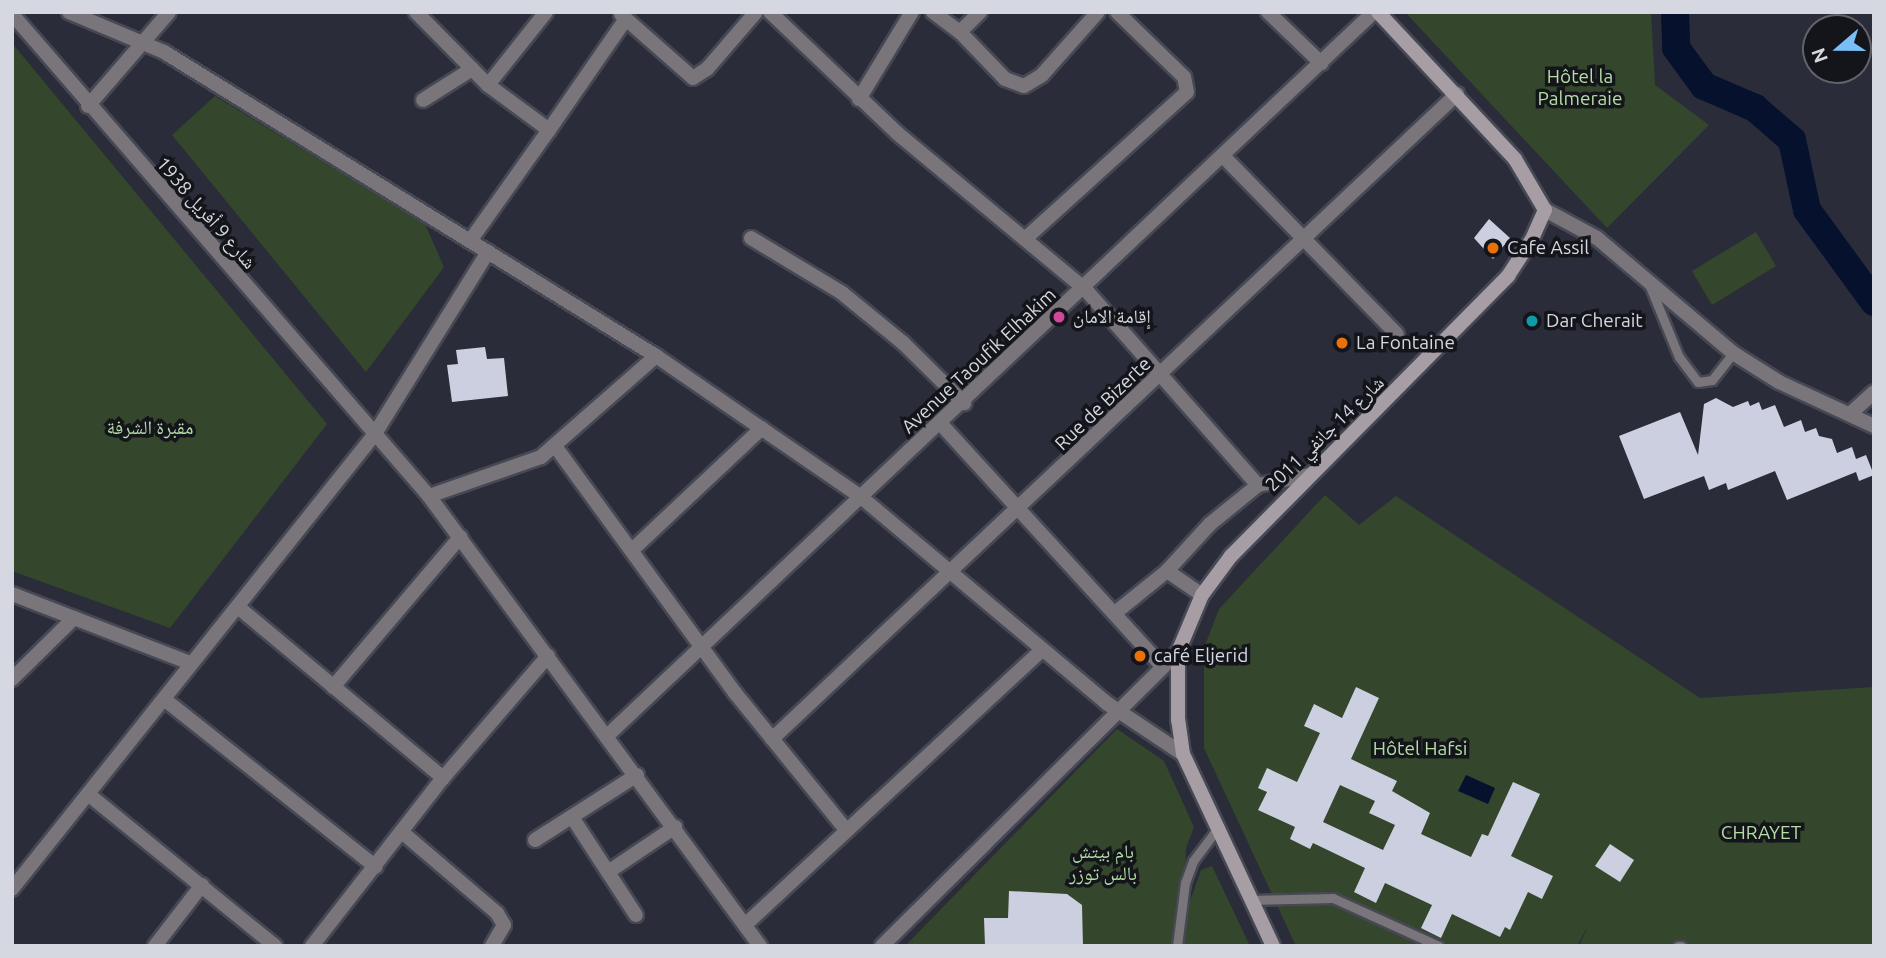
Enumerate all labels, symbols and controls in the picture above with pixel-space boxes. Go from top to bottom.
north arrow [1802,14,1872,84]
text: N [1806,45,1832,66]
park label: Hôtel la Palmeraie [1538,66,1622,110]
street label: شارع 9 أفريل 1938 [151,152,261,274]
place label: Cafe Assil [1507,237,1589,259]
marker: Cafe Assil [1485,240,1501,256]
street label: Avenue Taoufik Elhakim [897,284,1061,438]
place label: إقامة الامان [1073,306,1151,328]
marker: إقامة الامان [1051,309,1067,325]
place label: Dar Cherait [1546,310,1643,332]
marker: Dar Cherait [1524,313,1540,329]
place label: La Fontaine [1356,332,1455,354]
marker: La Fontaine [1334,335,1350,351]
street label: Rue de Bizerte [1050,353,1156,455]
street label: شارع 14 جانفي 2011 [1261,372,1389,496]
park label: مقبرة الشرفة [107,417,193,439]
place label: café Eljerid [1154,645,1248,667]
marker: café Eljerid [1132,648,1148,664]
park label: Hôtel Hafsi [1373,738,1467,760]
park label: CHRAYET [1721,822,1801,844]
park label: بام بيتش بالس توزر [1069,841,1137,885]

